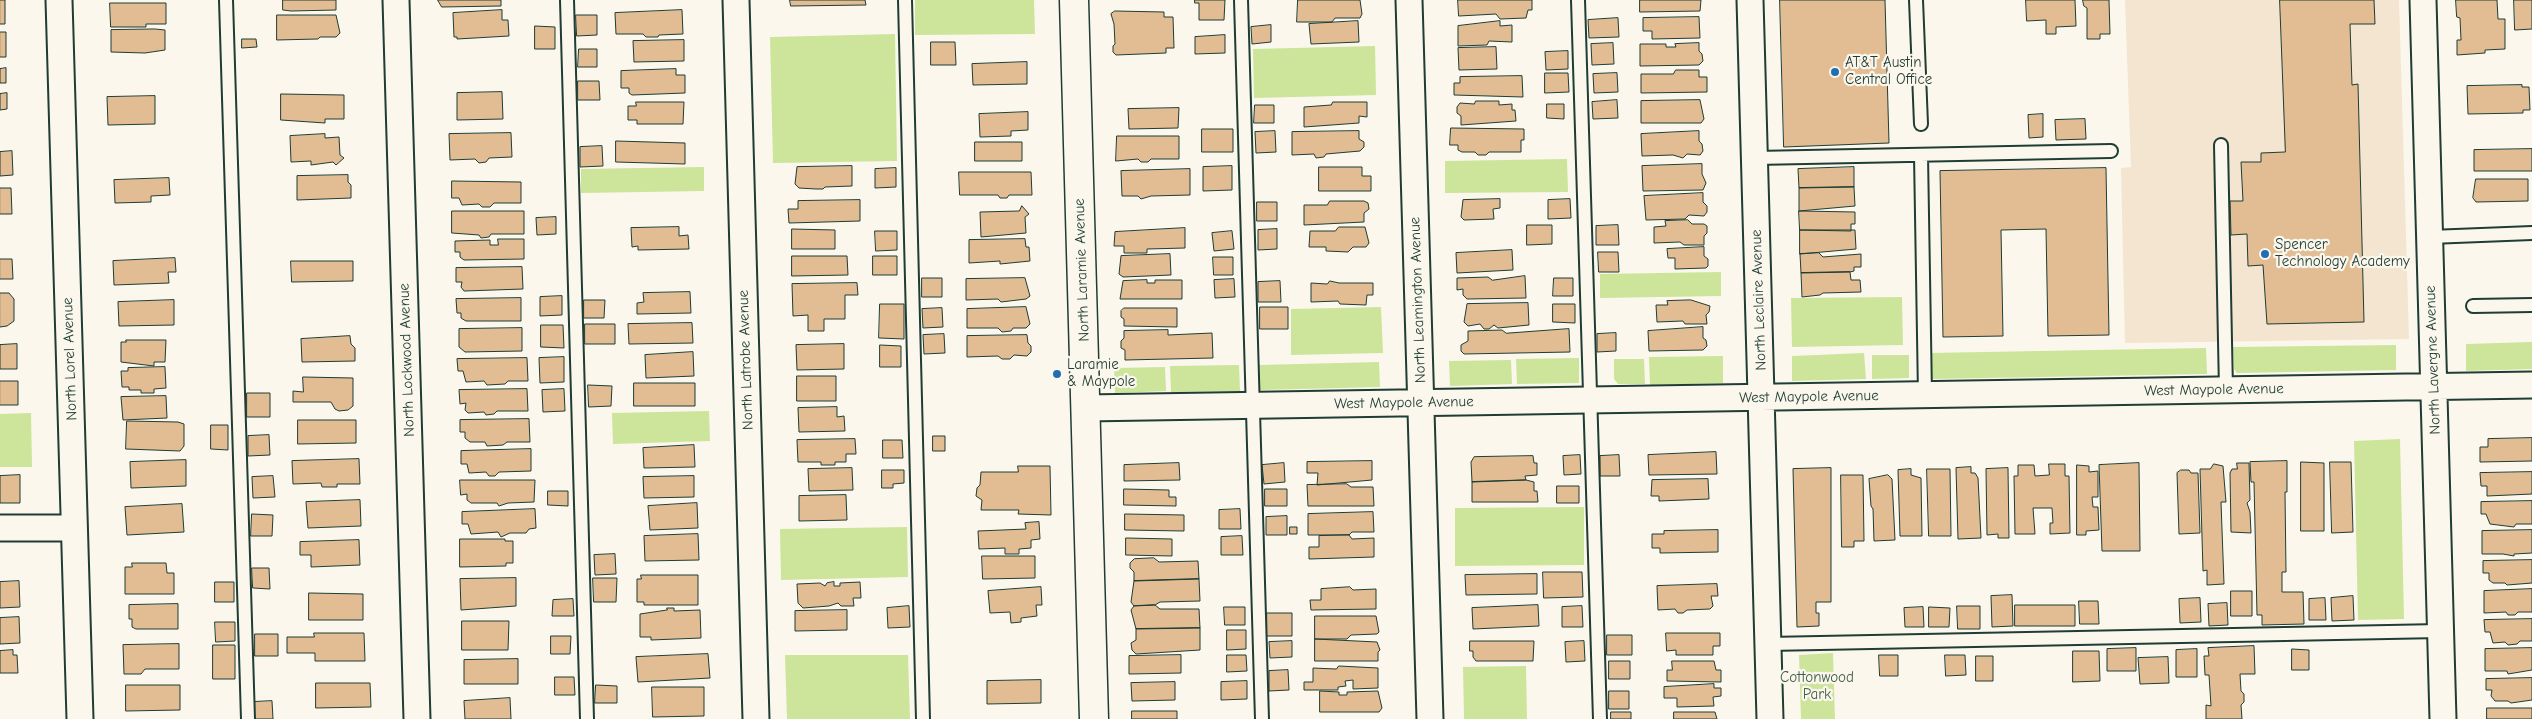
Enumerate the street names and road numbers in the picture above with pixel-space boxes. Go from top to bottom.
street label: North Laramie Avenue [1071,198,1093,342]
street label: North Leamington Avenue [1406,217,1430,383]
street label: North Leclaire Avenue [1748,229,1770,371]
street label: North Lockwood Avenue [395,283,419,437]
street label: North Lavergne Avenue [2421,285,2445,435]
street label: North Latrobe Avenue [735,290,757,430]
street label: North Lorel Avenue [59,297,81,421]
street label: West Maypole Avenue [2144,380,2284,400]
street label: West Maypole Avenue [1739,387,1879,407]
street label: West Maypole Avenue [1334,393,1474,413]

